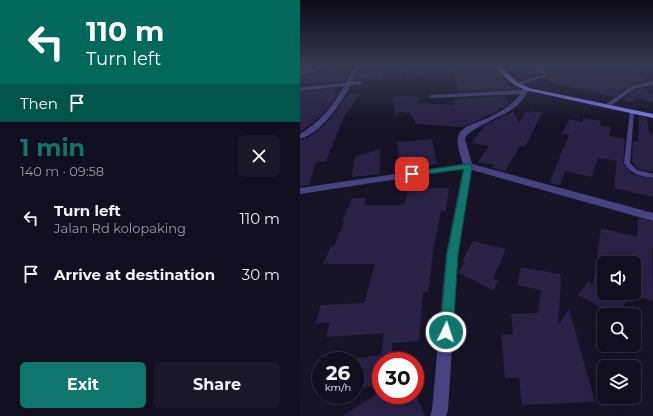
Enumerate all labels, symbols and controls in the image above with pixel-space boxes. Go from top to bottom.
text: 110 m [86,14,164,48]
icon: left [20,16,72,68]
text: Turn left [86,48,161,70]
icon: arrive [66,92,88,114]
text: Then [20,94,58,113]
text: 1 min [20,133,85,162]
button: close [238,135,280,177]
pin [395,157,429,191]
text: 140 m · 09:58 [20,163,104,179]
icon: arrive [401,163,423,185]
text: Turn left [54,201,121,220]
icon: left [20,207,42,229]
text: 110 m [239,209,280,228]
text: Jalan Rd kolopaking [54,220,186,236]
map controls [597,256,641,404]
button: sound [597,256,641,300]
icon: arrive [20,263,42,285]
text: Arrive at destination [54,265,215,284]
text: 30 m [242,265,280,284]
button: search [597,308,641,352]
position arrow [425,311,467,353]
speed limit sign: 30 [372,352,424,404]
button: layers [597,360,641,404]
text: 26 [326,361,350,385]
button: Exit [20,362,146,408]
button: Share [154,362,280,408]
text: km/h [325,381,351,394]

